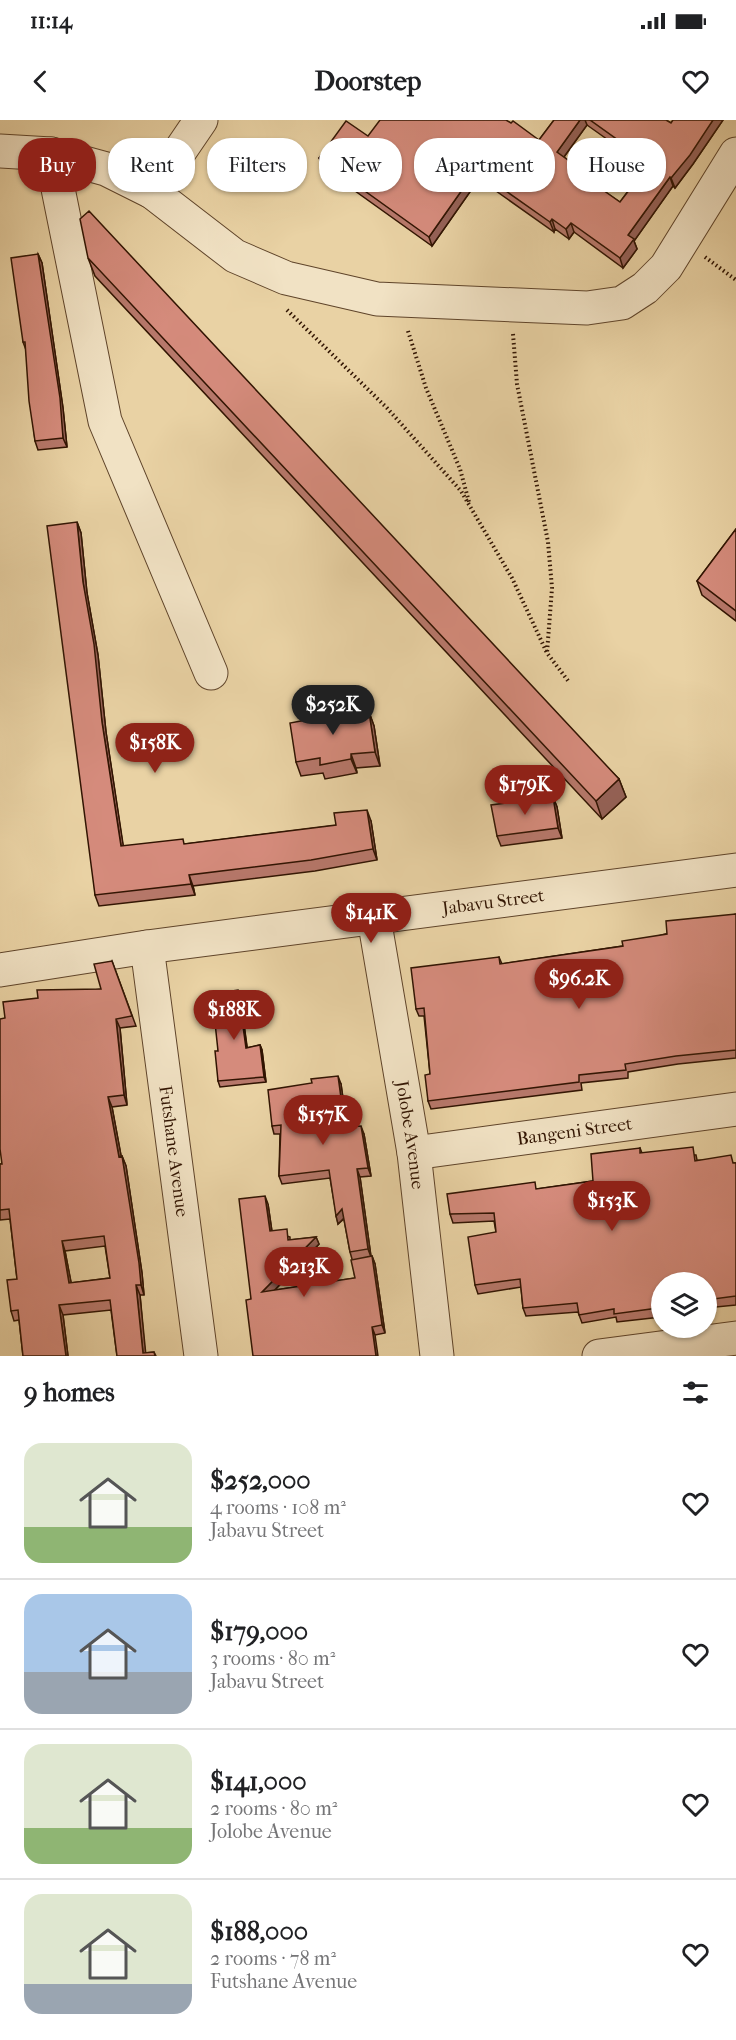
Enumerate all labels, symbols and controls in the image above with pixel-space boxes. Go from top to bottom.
text: 11:14 [30,8,72,34]
icon: back [24,65,57,98]
text: Doorstep [315,65,421,97]
icon: heart [679,65,712,98]
chip: Buy [18,138,96,192]
chip: Rent [108,138,195,192]
chip: Filters [207,138,307,192]
chip: New [319,138,402,192]
chip: Apartment [414,138,555,192]
chip: House [567,138,666,192]
pin: $252K [291,685,375,736]
text: $252K [306,693,360,716]
pin: $158K [113,723,197,774]
text: $158K [129,731,181,754]
pin: $179K [483,765,567,816]
text: $179K [499,773,551,796]
street label: Jabavu Street [439,885,546,919]
pin: $141K [329,893,413,944]
text: $141K [345,901,397,924]
pin: $96.2K [530,959,628,1010]
text: $96.2K [549,967,610,990]
pin: $188K [192,990,276,1041]
text: $188K [208,998,260,1021]
street label: Jolobe Avenue [391,1077,429,1190]
street label: Futshane Avenue [155,1084,193,1218]
pin: $157K [281,1095,365,1146]
text: $157K [298,1103,348,1126]
street label: Bangeni Street [516,1113,634,1149]
pin: $153K [570,1181,654,1232]
text: $153K [587,1189,637,1212]
pin: $213K [262,1247,346,1298]
text: $213K [278,1255,330,1278]
map controls [651,1272,717,1338]
button: layers [651,1272,717,1338]
icon: filters [679,1376,712,1409]
text: 9 homes [24,1377,115,1408]
text: $252,000 [210,1465,311,1496]
icon: home [72,1467,144,1539]
icon: heart [679,1487,712,1520]
text: 4 rooms · 108 m² [210,1496,346,1519]
text: Jabavu Street [210,1519,324,1542]
text: $179,000 [210,1616,308,1647]
icon: home [72,1618,144,1690]
icon: heart [679,1638,712,1671]
text: 3 rooms · 80 m² [210,1647,335,1670]
text: Jabavu Street [210,1670,324,1693]
text: $141,000 [210,1766,307,1797]
icon: home [72,1768,144,1840]
icon: heart [679,1788,712,1821]
text: 2 rooms · 80 m² [210,1797,337,1820]
text: Jolobe Avenue [210,1820,332,1843]
text: $188,000 [210,1916,308,1947]
icon: home [72,1918,144,1990]
icon: heart [679,1938,712,1971]
text: 2 rooms · 78 m² [210,1947,336,1970]
text: Futshane Avenue [210,1970,357,1993]

